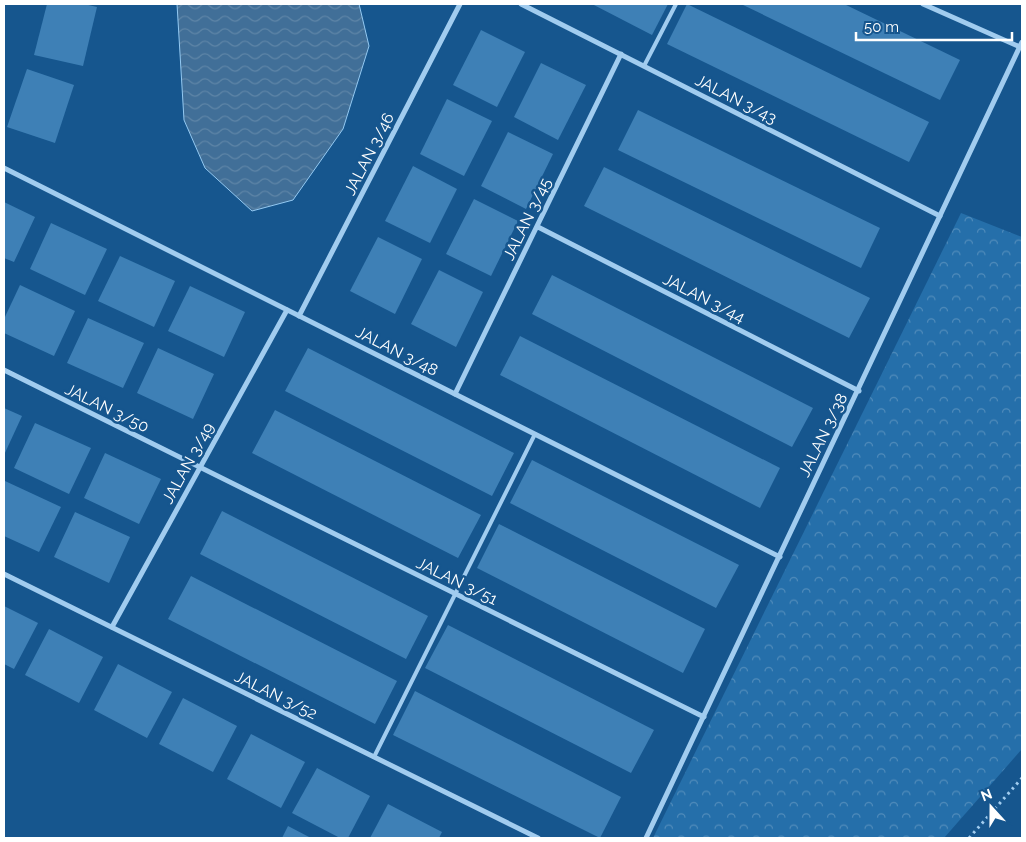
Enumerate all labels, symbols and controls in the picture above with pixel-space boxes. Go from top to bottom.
scale bar [856,10,1012,42]
text: 50 m [864,18,899,36]
street label: JALAN 3/43 [692,70,780,128]
street label: JALAN 3/46 [340,110,398,198]
street label: JALAN 3/45 [499,175,555,263]
street label: JALAN 3/44 [660,269,748,327]
street label: JALAN 3/48 [353,322,441,380]
street label: JALAN 3/50 [62,380,152,436]
street label: JALAN 3/38 [795,390,851,480]
street label: JALAN 3/49 [158,419,218,507]
street label: JALAN 3/51 [413,553,501,609]
street label: JALAN 3/52 [232,667,320,723]
north arrow [966,782,1016,832]
text: N [978,785,994,804]

